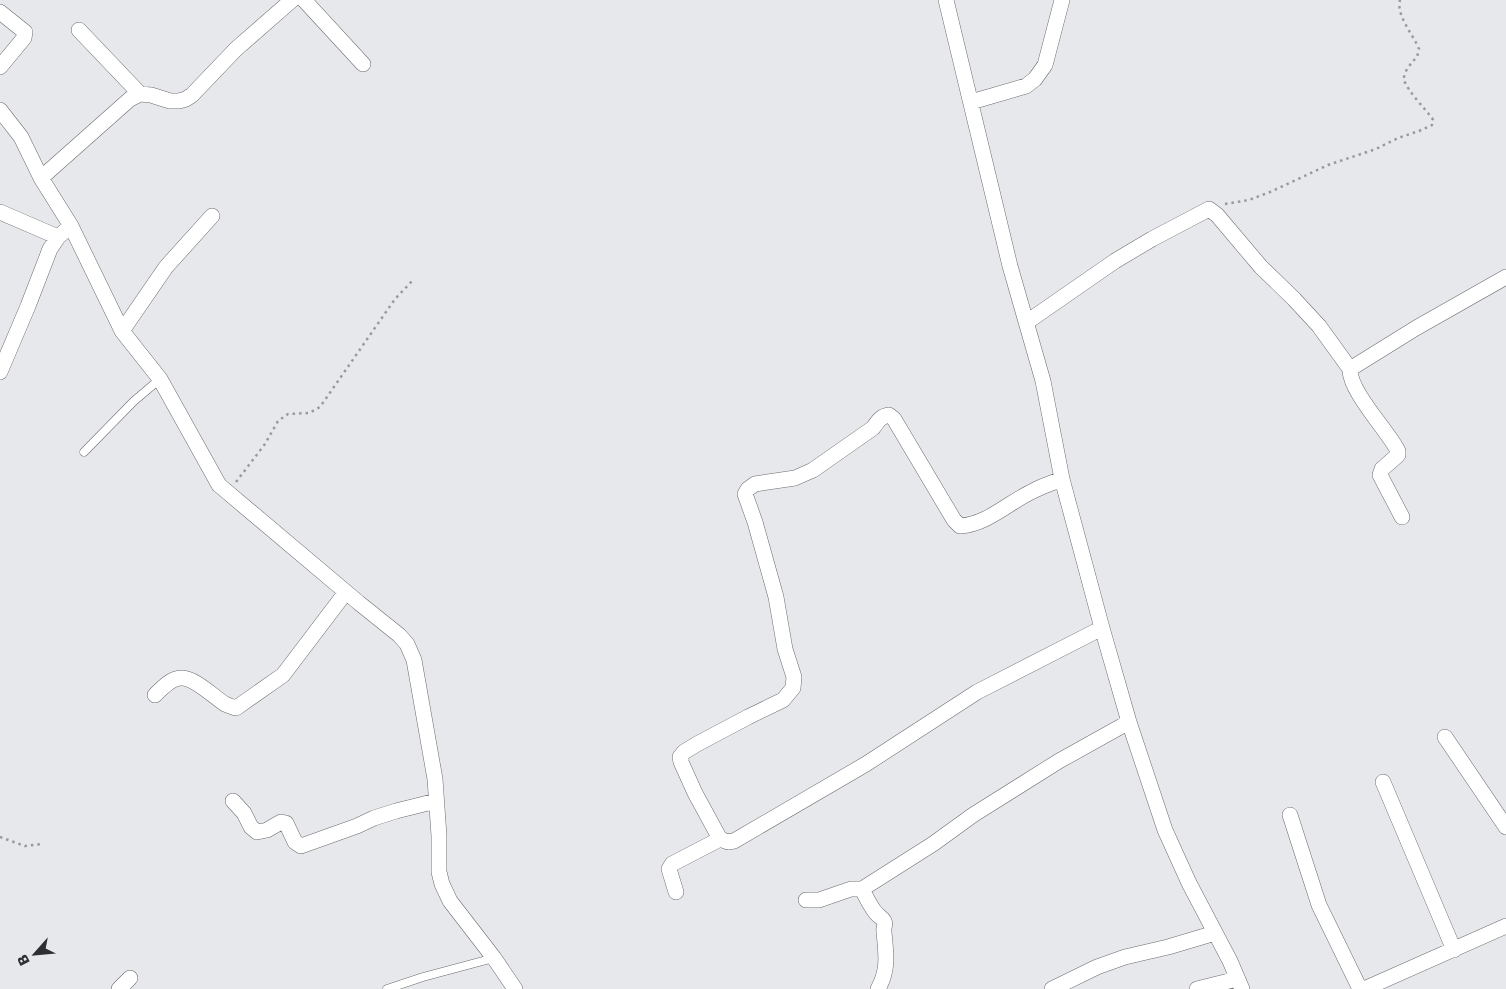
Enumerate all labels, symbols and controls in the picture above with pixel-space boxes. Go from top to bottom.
north arrow [10,929,60,979]
text: B [14,952,33,968]

